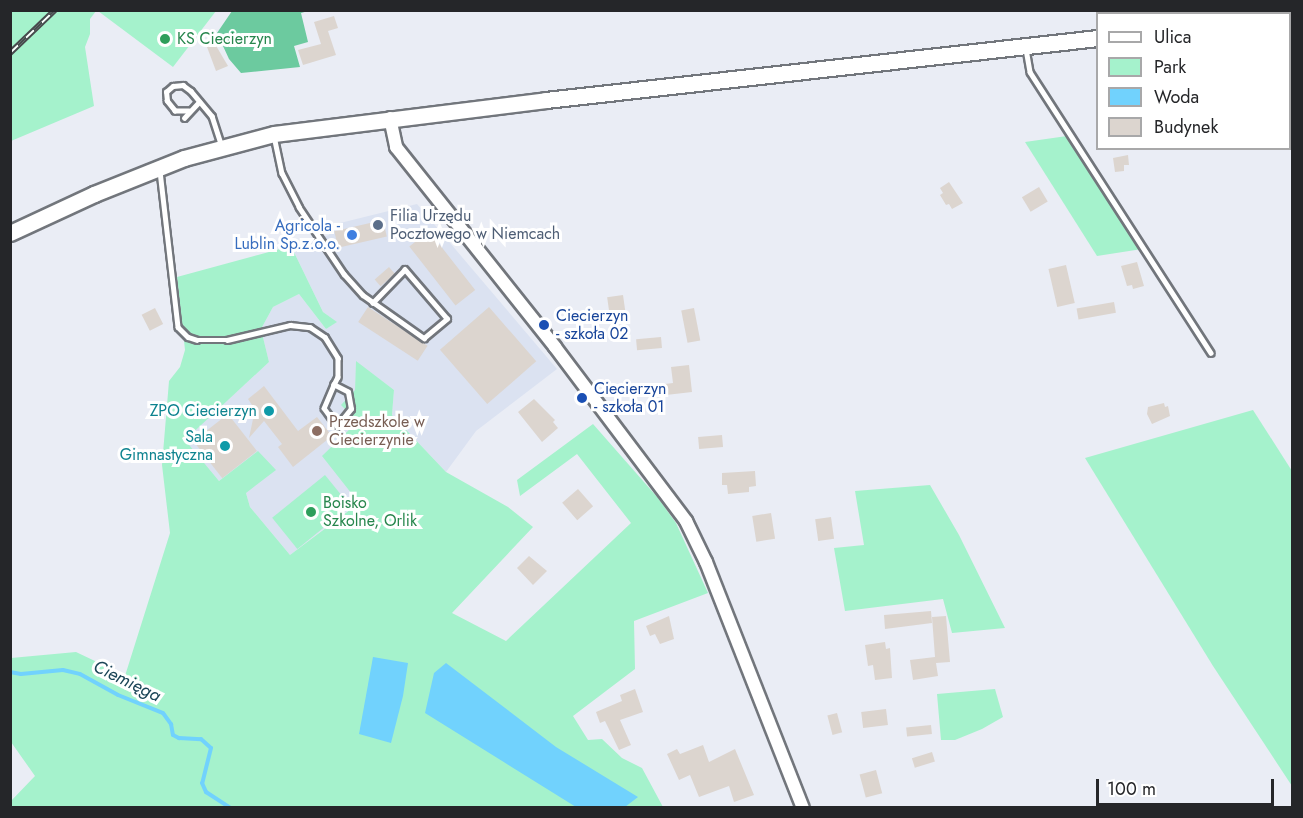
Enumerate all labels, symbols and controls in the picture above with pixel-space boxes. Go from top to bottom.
legend [1096,12,1291,150]
text: Ulica [1154,24,1191,50]
place label: KS Ciecierzyn [177,29,272,49]
marker: KS Ciecierzyn [158,32,172,46]
text: Park [1154,54,1186,80]
text: Woda [1154,84,1199,110]
text: Budynek [1154,114,1218,140]
place label: Filia Urzędu Pocztowego w Niemcach [390,206,560,244]
place label: Agricola - Lublin Sp.z.o.o. [235,216,340,254]
marker: Filia Urzędu Pocztowego w Niemcach [371,218,385,232]
marker: Agricola - Lublin Sp.z.o.o. [345,228,359,242]
place label: Ciecierzyn - szkoła 02 [556,306,628,344]
marker: Ciecierzyn - szkoła 02 [537,318,551,332]
place label: Ciecierzyn - szkoła 01 [594,379,666,417]
marker: Ciecierzyn - szkoła 01 [575,391,589,405]
place label: ZPO Ciecierzyn [150,401,257,421]
marker: ZPO Ciecierzyn [262,404,276,418]
place label: Przedszkole w Ciecierzynie [329,412,425,450]
marker: Przedszkole w Ciecierzynie [310,424,324,438]
place label: Sala Gimnastyczna [120,427,213,465]
marker: Sala Gimnastyczna [218,439,232,453]
place label: Boisko Szkolne, Orlik [323,493,417,531]
marker: Boisko Szkolne, Orlik [304,505,318,519]
water label: Ciemięga [90,655,164,707]
scale bar [1099,767,1278,805]
text: 100 m [1107,776,1156,802]

